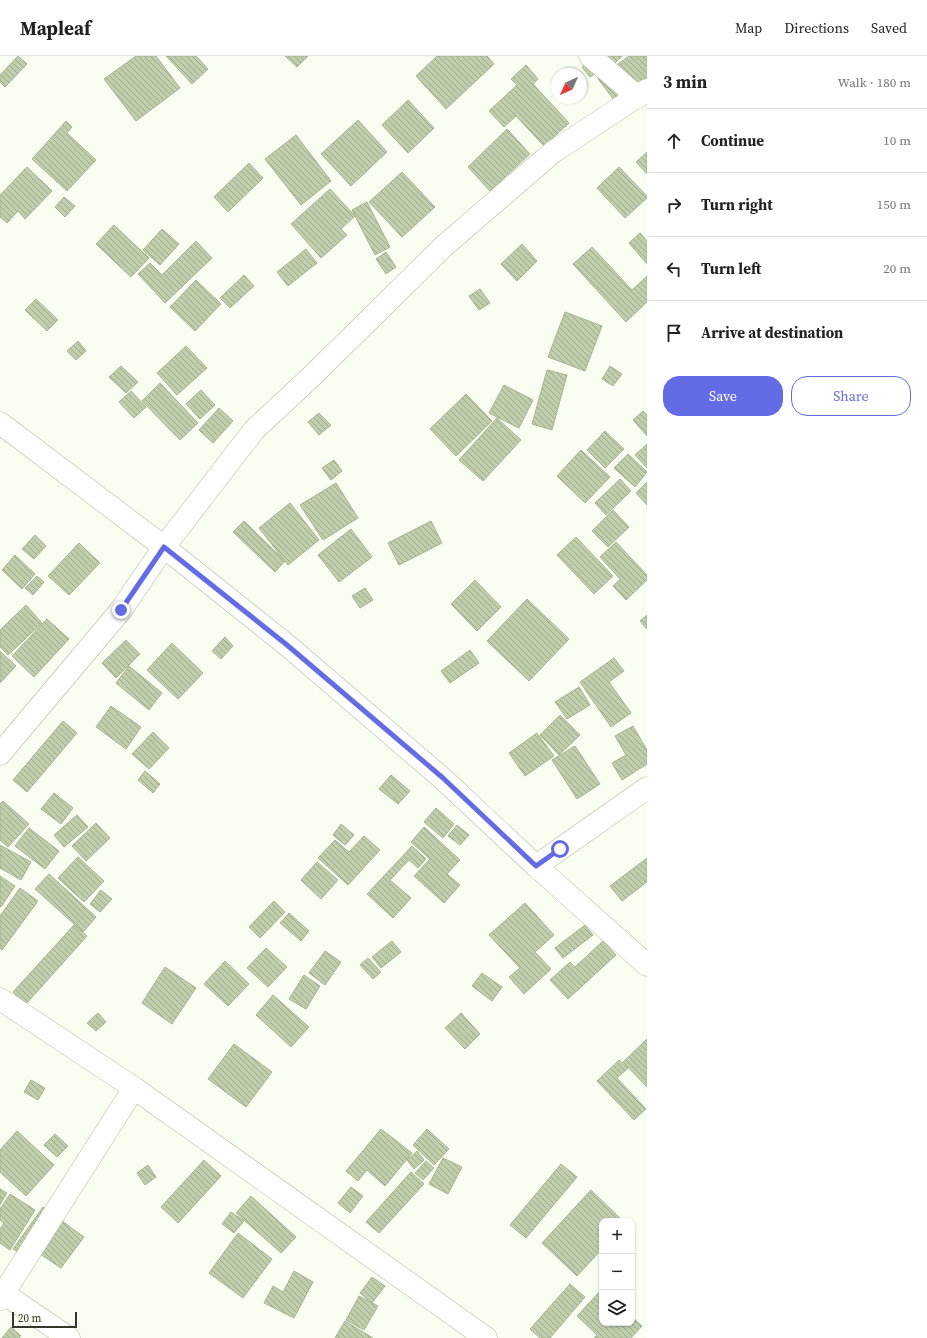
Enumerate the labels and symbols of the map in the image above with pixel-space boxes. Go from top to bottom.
north arrow [551,68,587,104]
route end [112,601,130,619]
route start [551,840,569,858]
scale bar [12,1310,77,1329]

